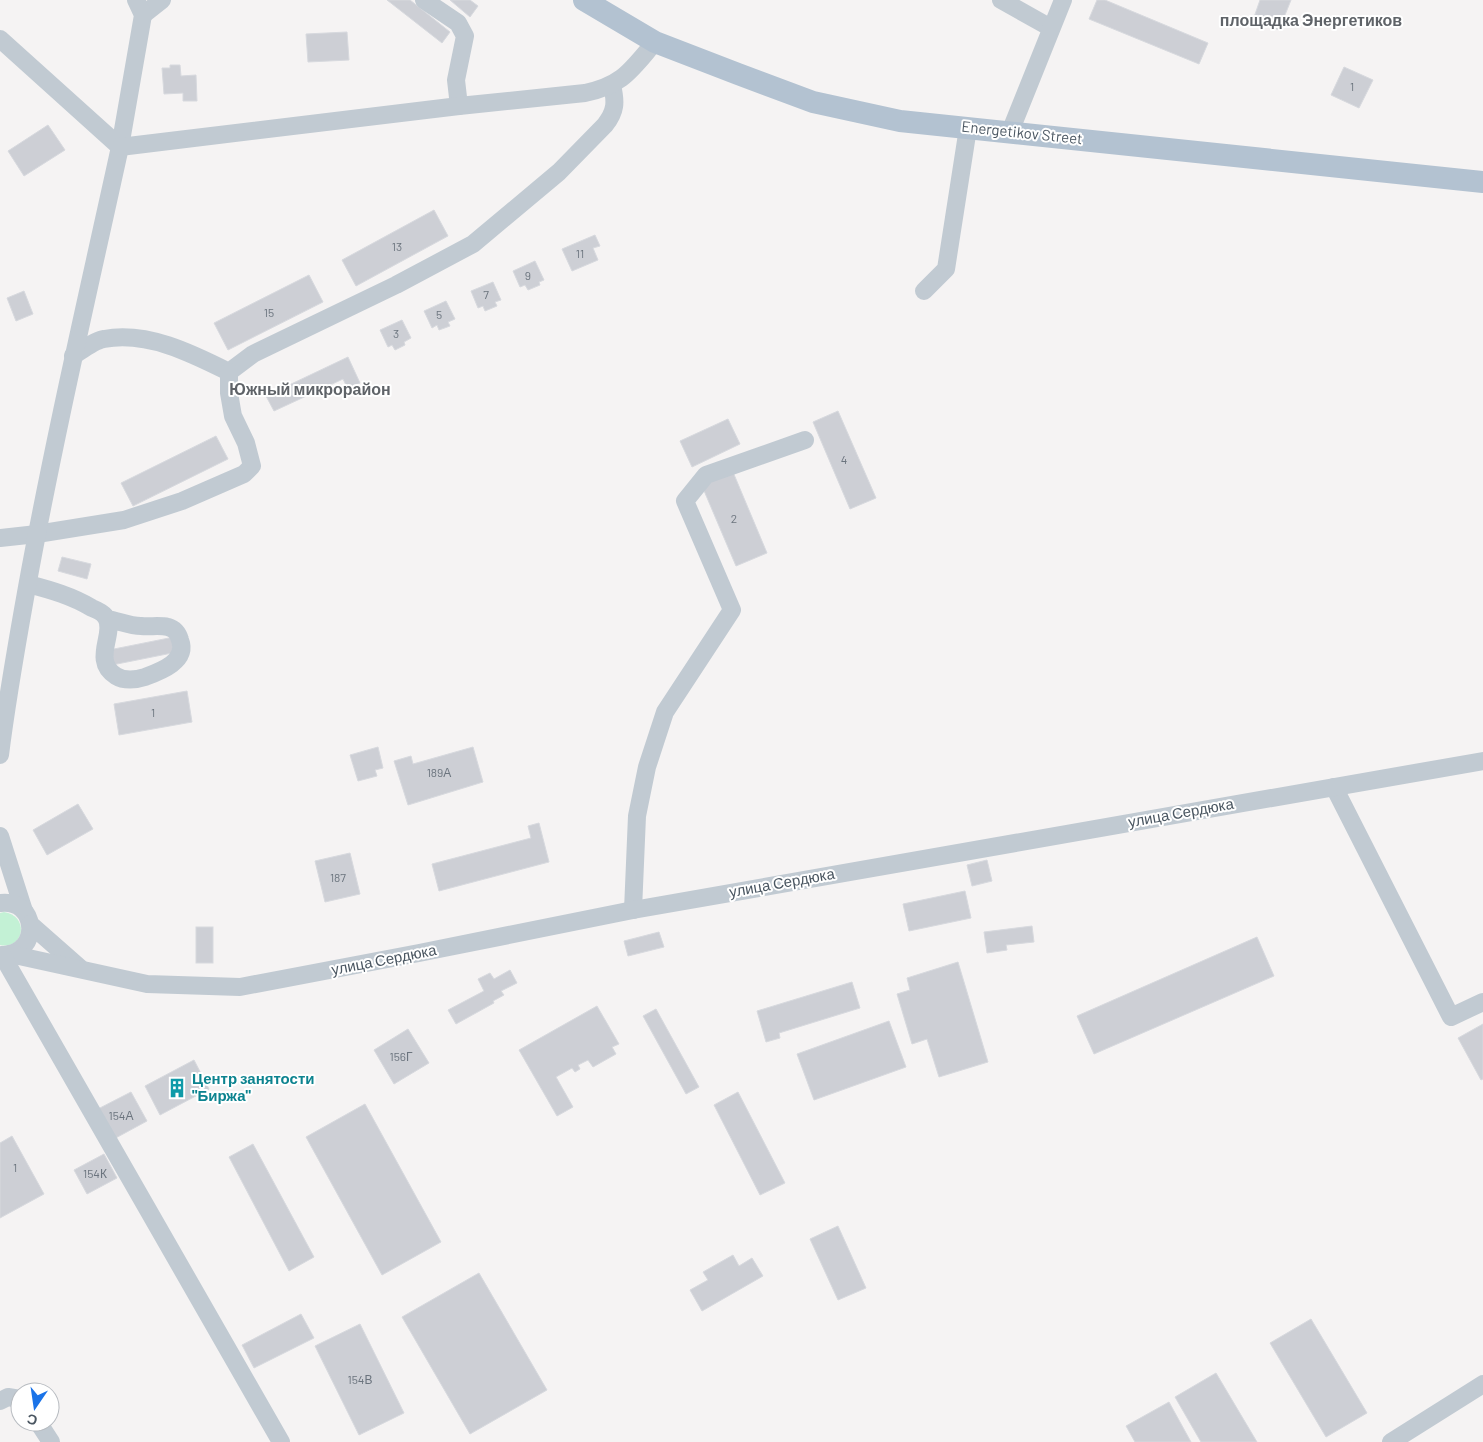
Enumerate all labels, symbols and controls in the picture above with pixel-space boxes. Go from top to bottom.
district label: площадка Энергетиков [1220,10,1402,29]
house number: 1 [1350,79,1354,93]
street label: Energetikov Street [961,117,1084,147]
house number: 13 [392,239,402,253]
house number: 11 [576,246,584,260]
house number: 9 [525,268,531,282]
house number: 7 [483,287,489,301]
house number: 15 [264,305,274,319]
house number: 5 [436,307,442,321]
house number: 3 [393,326,399,340]
district label: Южный микрорайон [229,379,391,398]
house number: 4 [841,452,847,466]
house number: 2 [731,511,737,525]
house number: 1 [151,705,155,719]
house number: 189А [427,765,451,779]
street label: улица Сердюка [1127,794,1236,830]
street label: улица Сердюка [728,864,837,900]
house number: 187 [330,870,346,884]
street label: улица Сердюка [330,940,439,978]
house number: 156Г [389,1049,413,1063]
place label: Центр занятости "Биржа" [192,1069,315,1104]
building icon: Центр занятости "Биржа" [166,1077,188,1099]
house number: 154А [109,1108,133,1122]
house number: 1 [13,1160,17,1174]
house number: 154К [83,1166,107,1180]
house number: 154В [348,1372,372,1386]
north arrow [10,1382,60,1432]
text: С [25,1411,39,1430]

